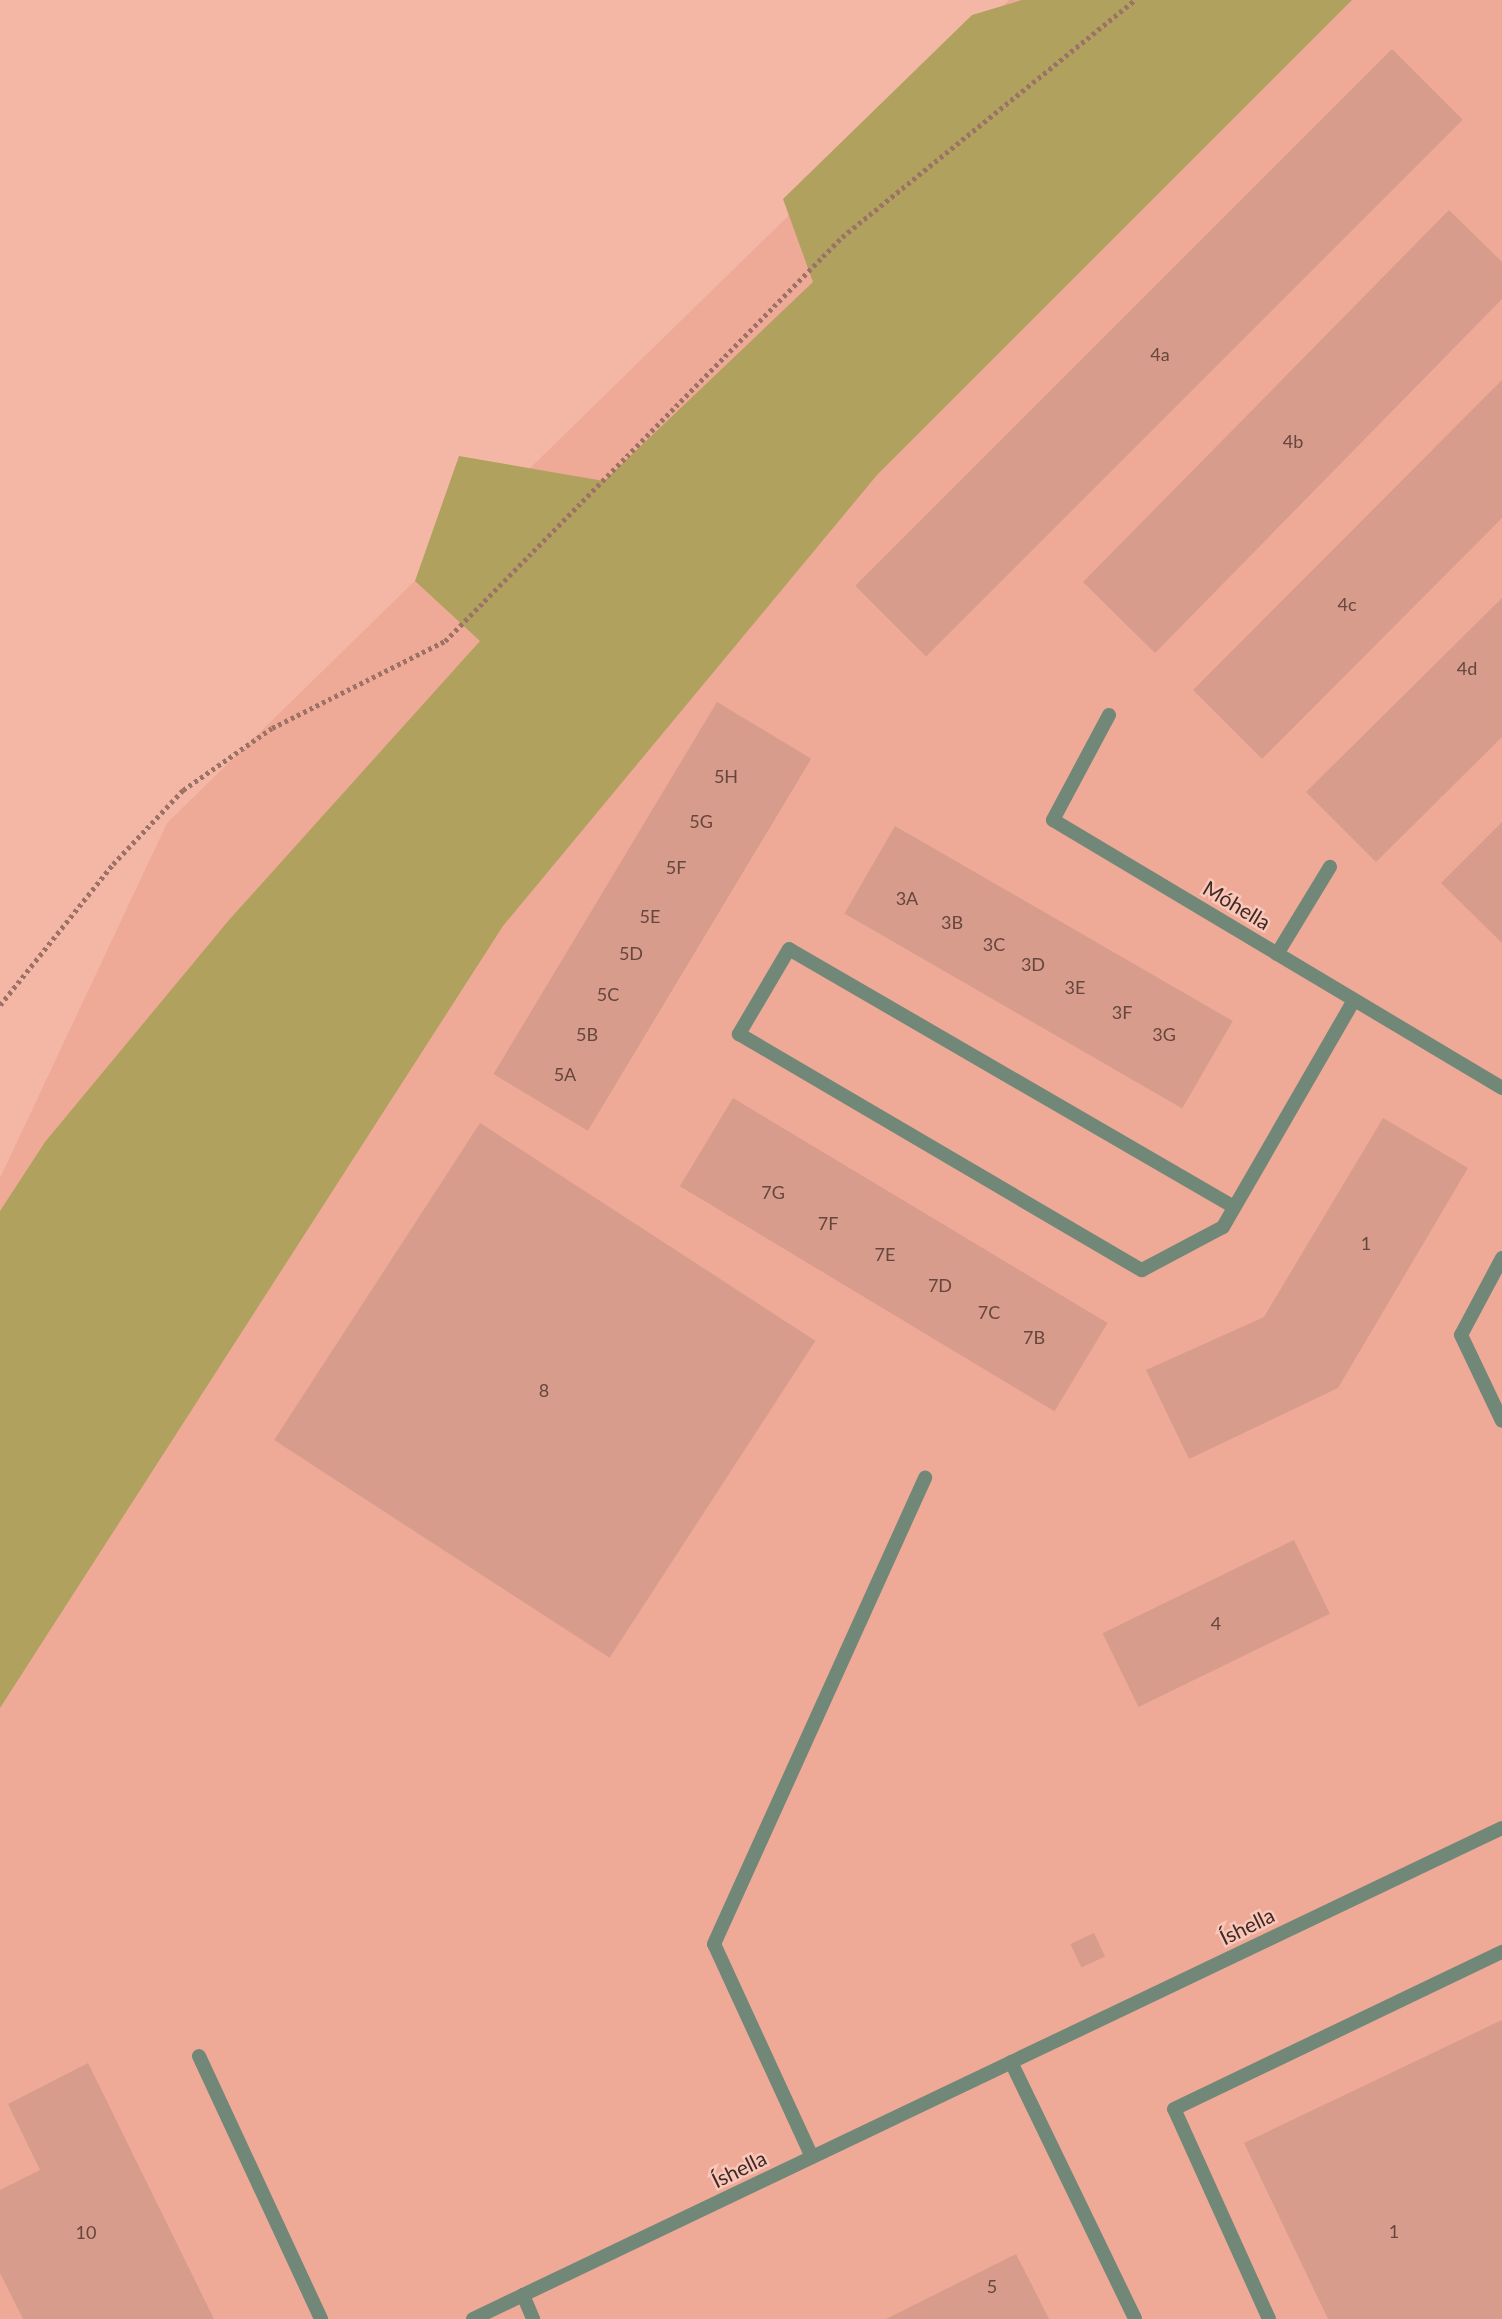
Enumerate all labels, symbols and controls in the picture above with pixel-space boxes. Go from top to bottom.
house number: 4a [1150,343,1170,365]
house number: 4b [1283,430,1303,452]
house number: 4c [1337,593,1357,615]
house number: 4d [1457,657,1477,679]
house number: 5H [714,765,738,787]
house number: 5G [689,810,713,832]
house number: 5F [666,856,686,878]
street label: Móhella [1199,875,1275,935]
house number: 3A [896,887,918,909]
house number: 5E [640,905,660,927]
house number: 3B [941,911,963,933]
house number: 3C [983,933,1005,955]
house number: 5D [619,942,643,964]
house number: 3D [1021,953,1045,975]
house number: 3E [1065,976,1085,998]
house number: 5C [597,983,619,1005]
house number: 3F [1112,1001,1132,1023]
house number: 5B [576,1023,598,1045]
house number: 3G [1152,1023,1176,1045]
house number: 5A [554,1063,576,1085]
house number: 7G [761,1181,785,1203]
house number: 7F [818,1212,838,1234]
house number: 1 [1361,1232,1371,1254]
house number: 7E [875,1243,895,1265]
house number: 7D [928,1274,952,1296]
house number: 7C [978,1301,1000,1323]
house number: 7B [1023,1326,1045,1348]
house number: 8 [539,1379,549,1401]
house number: 4 [1211,1612,1221,1634]
street label: Íshella [1215,1902,1279,1950]
street label: Íshella [707,2145,771,2193]
house number: 1 [1389,2220,1399,2242]
house number: 10 [76,2221,96,2243]
house number: 5 [987,2275,997,2297]

